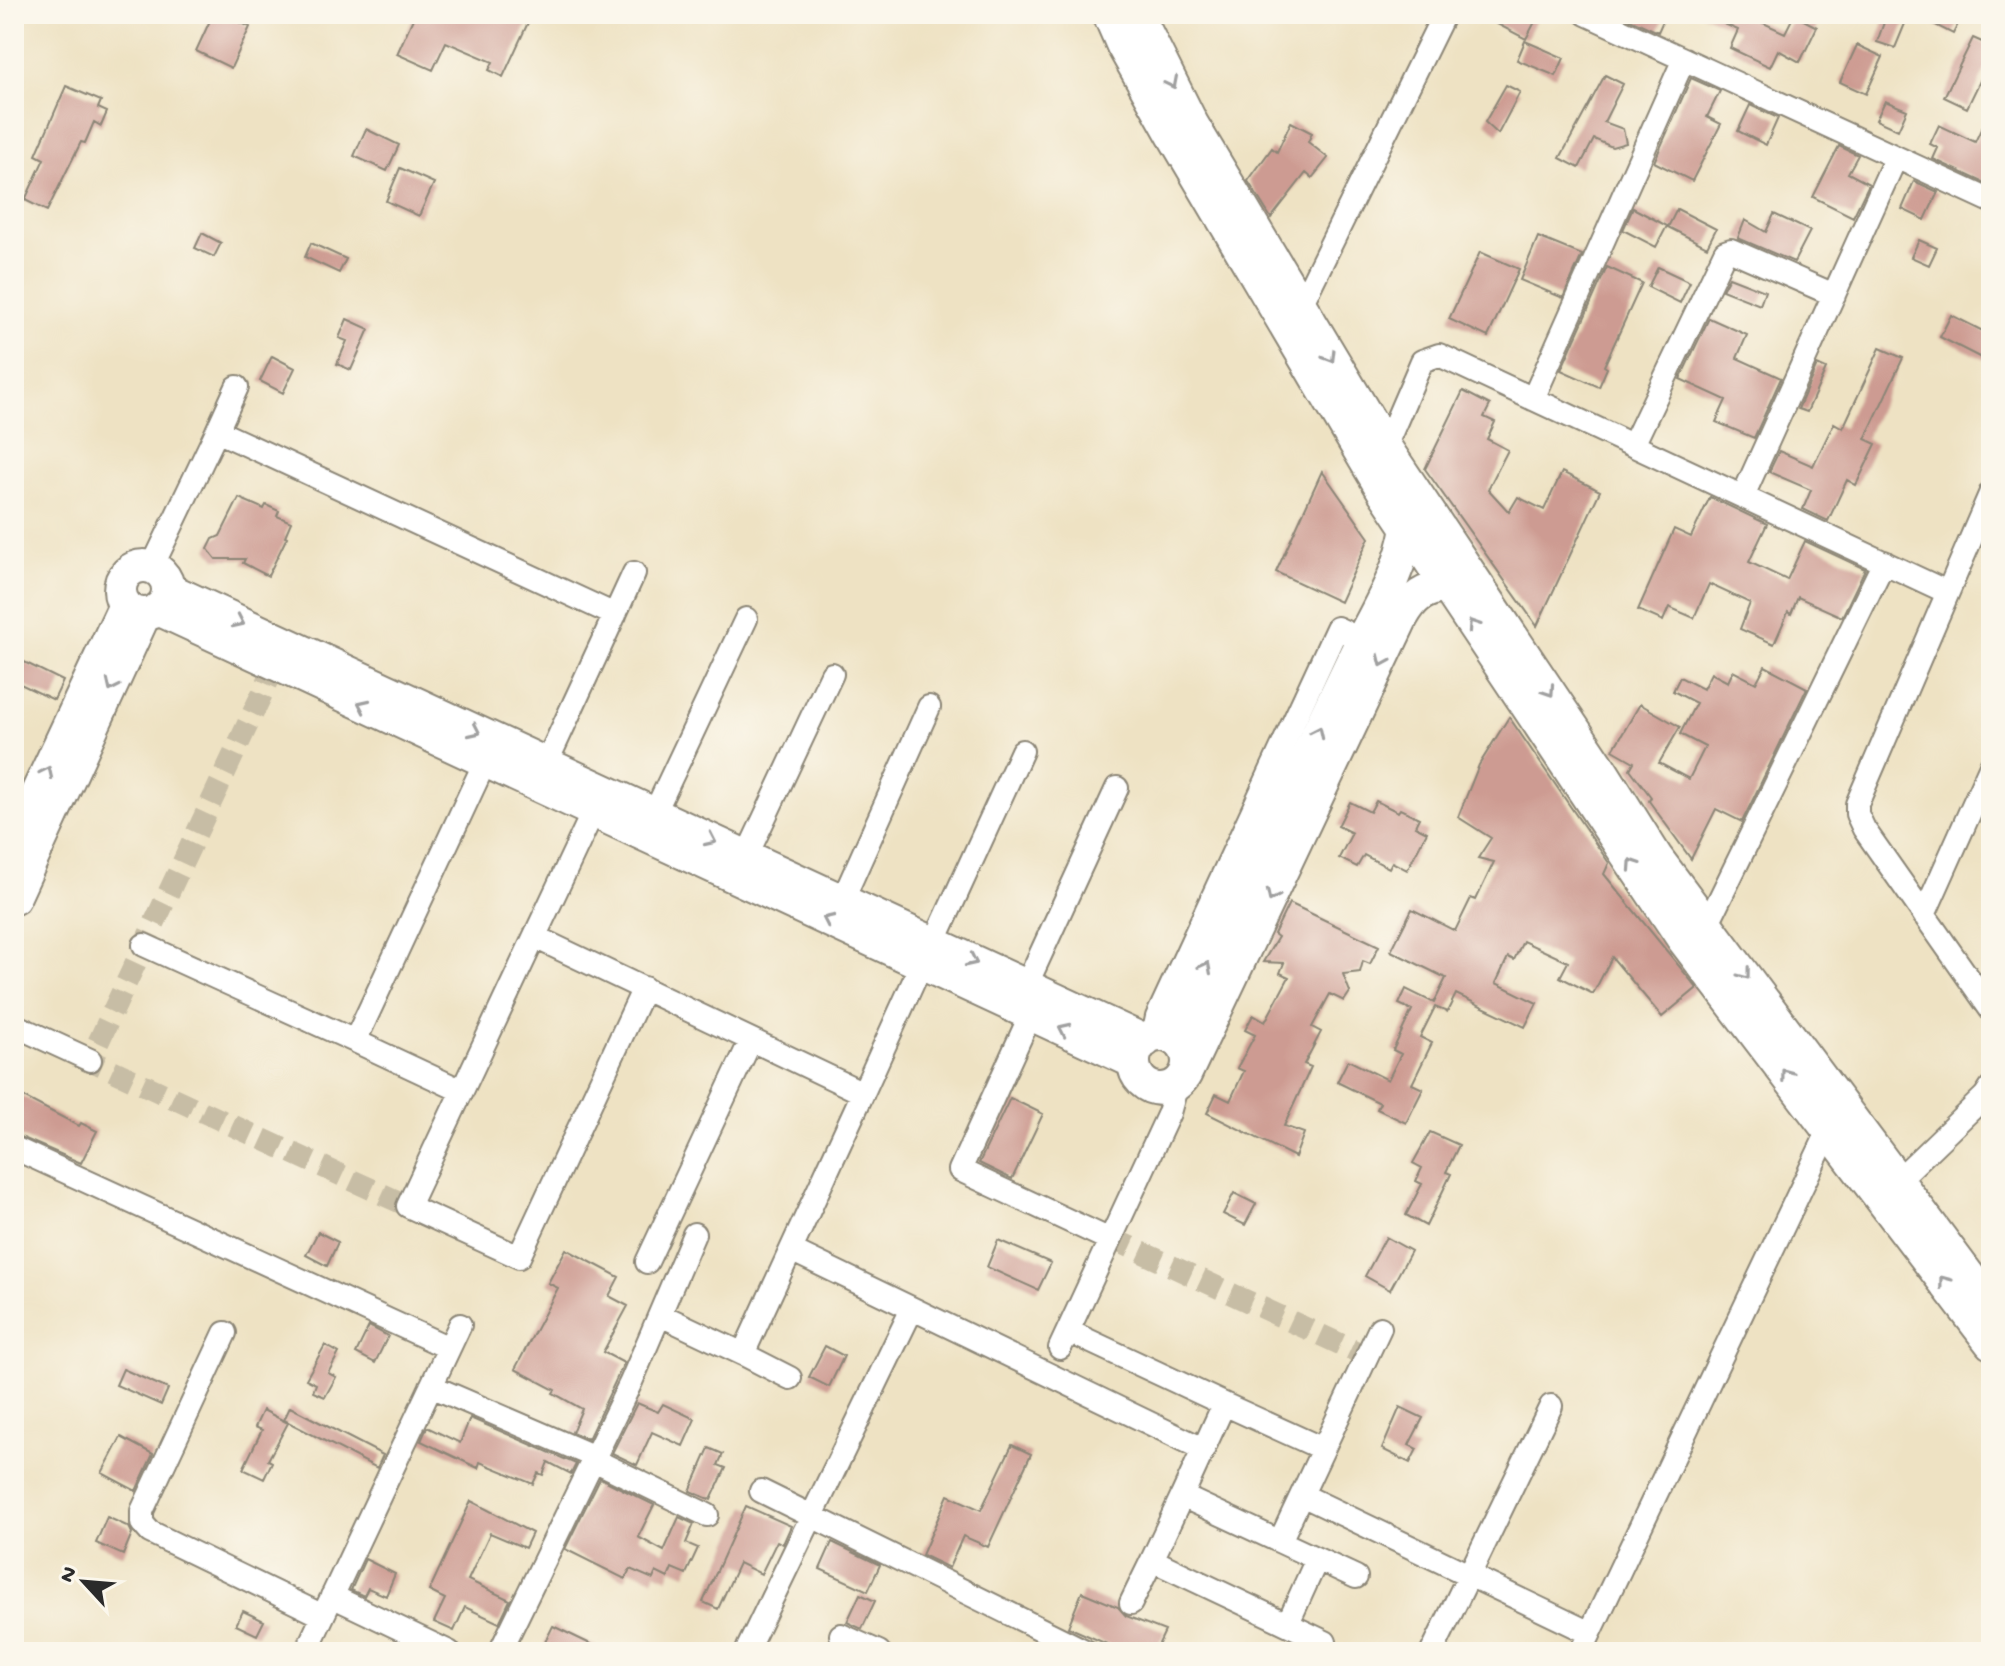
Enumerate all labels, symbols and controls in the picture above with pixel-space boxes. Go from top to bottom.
one-way arrow [1162,75,1178,90]
one-way arrow [1320,348,1336,363]
one-way arrow [231,612,245,628]
one-way arrow [1468,619,1483,634]
one-way arrow [1376,652,1392,667]
one-way arrow [106,678,122,692]
one-way arrow [1540,683,1555,697]
one-way arrow [357,699,371,715]
one-way arrow [467,721,481,737]
one-way arrow [1308,726,1324,741]
one-way arrow [37,765,53,780]
one-way arrow [703,831,717,847]
one-way arrow [1628,859,1643,873]
one-way arrow [1266,887,1282,902]
one-way arrow [821,914,836,930]
one-way arrow [964,951,979,967]
one-way arrow [1196,961,1212,976]
one-way arrow [1735,965,1749,980]
one-way arrow [1057,1023,1072,1039]
one-way arrow [1782,1068,1796,1083]
one-way arrow [1939,1275,1953,1290]
north arrow [44,1542,124,1622]
text: N [55,1563,84,1587]

